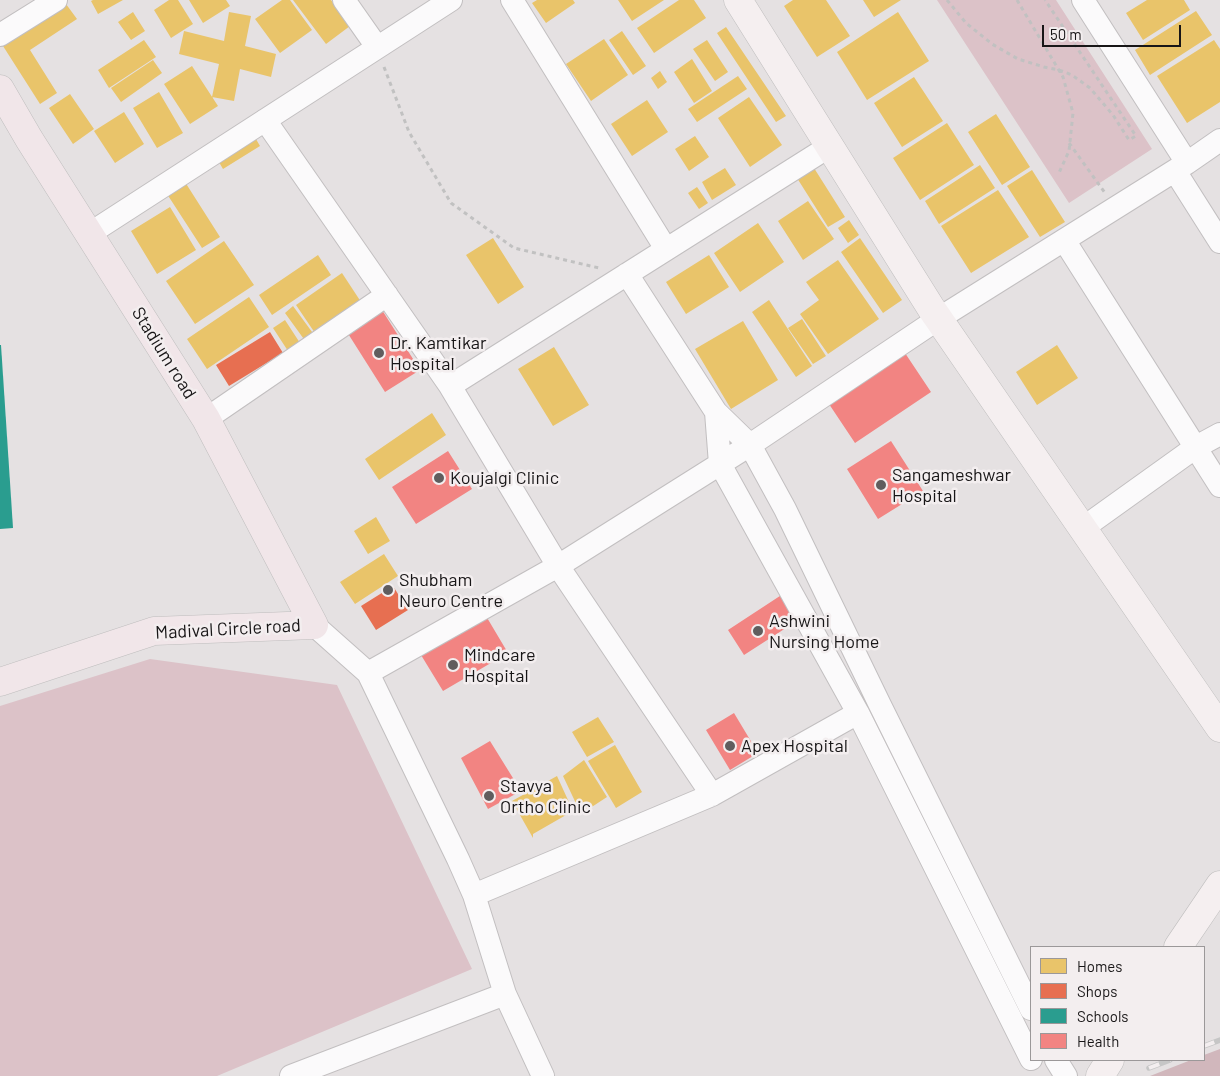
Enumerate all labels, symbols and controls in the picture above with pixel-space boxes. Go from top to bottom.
scale bar [1045,15,1184,47]
text: 50 m [1050,25,1082,43]
street label: Stadium road [127,303,201,403]
place label: Dr. Kamtikar Hospital [390,332,486,374]
marker: Dr. Kamtikar Hospital [372,346,386,360]
place label: Sangameshwar Hospital [892,464,1011,506]
place label: Koujalgi Clinic [450,467,559,489]
marker: Koujalgi Clinic [432,471,446,485]
marker: Sangameshwar Hospital [874,478,888,492]
place label: Shubham Neuro Centre [399,569,503,612]
marker: Shubham Neuro Centre [381,583,395,597]
place label: Ashwini Nursing Home [769,610,879,652]
street label: Madival Circle road [155,614,301,644]
marker: Ashwini Nursing Home [751,624,765,638]
place label: Mindcare Hospital [464,644,535,686]
marker: Mindcare Hospital [446,658,460,672]
place label: Apex Hospital [741,735,848,757]
marker: Apex Hospital [723,739,737,753]
place label: Stavya Ortho Clinic [500,775,591,818]
marker: Stavya Ortho Clinic [482,789,496,803]
legend [1030,946,1205,1061]
text: Homes [1077,957,1122,975]
text: Shops [1077,982,1117,1000]
text: Schools [1077,1007,1129,1025]
text: Health [1077,1032,1119,1050]

